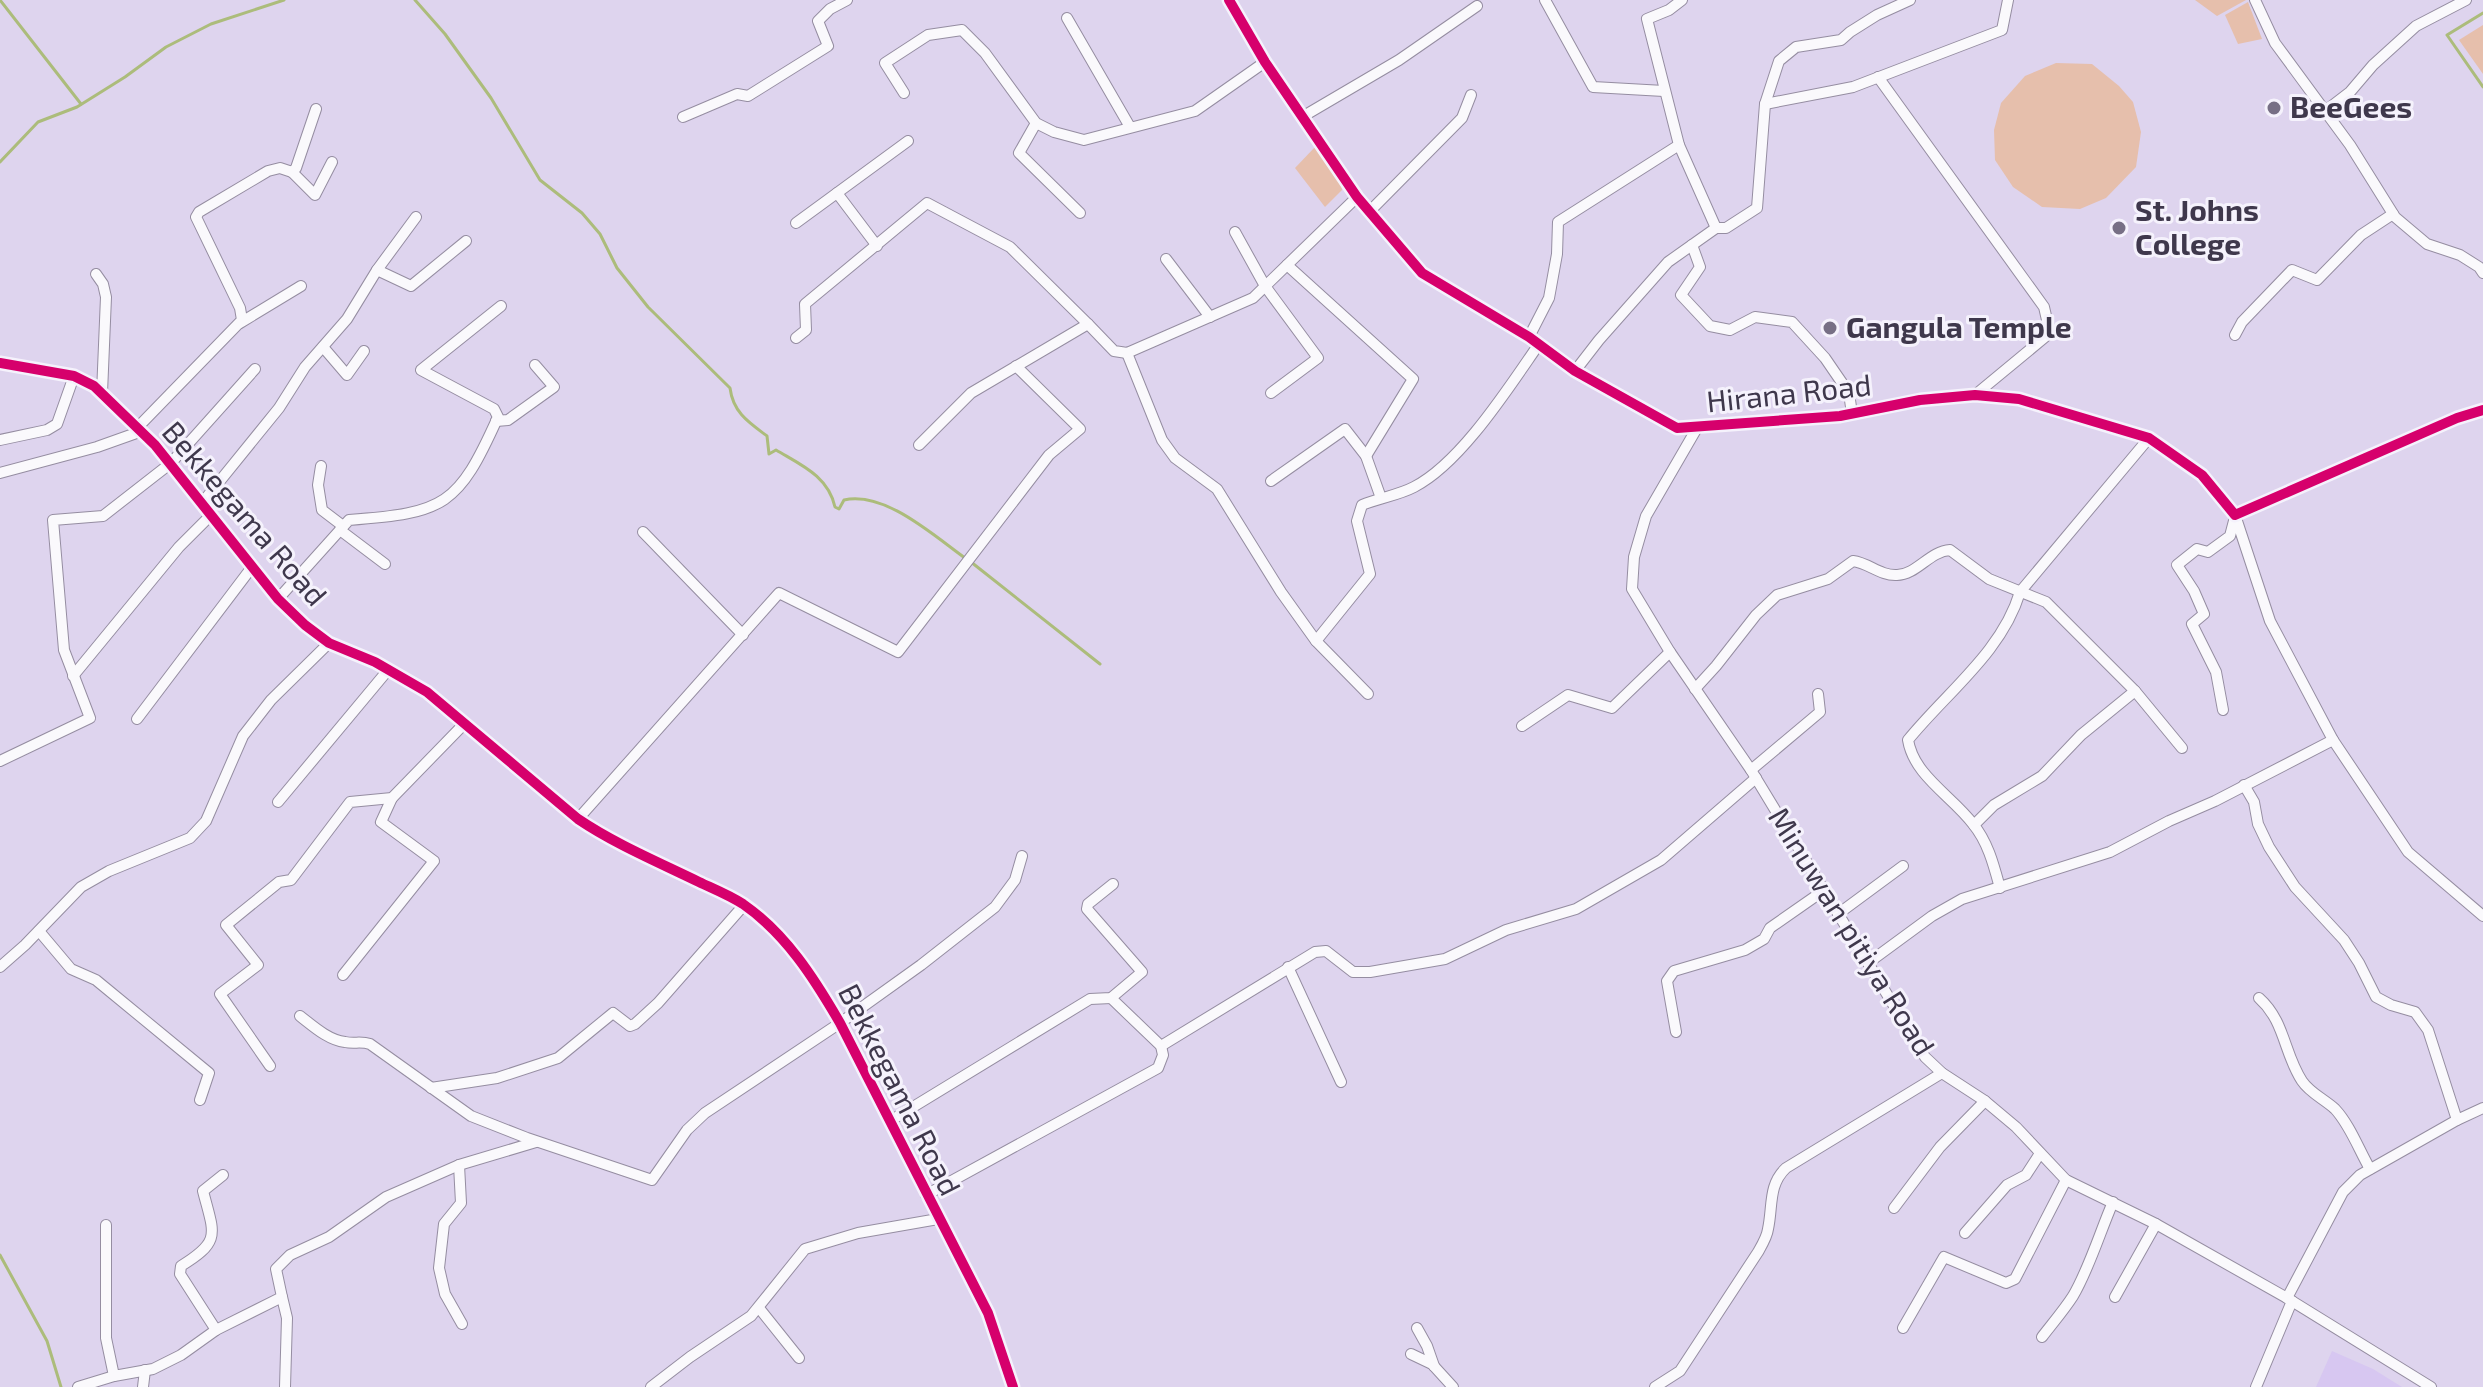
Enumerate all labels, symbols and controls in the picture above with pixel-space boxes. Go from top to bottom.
place label: BeeGees [2290,88,2412,124]
marker: BeeGees [2265,99,2283,117]
place label: St. Johns College [2135,191,2259,261]
marker: St. Johns College [2110,219,2128,237]
place label: Gangula Temple [1846,308,2072,344]
marker: Gangula Temple [1821,319,1839,337]
street label: Hirana Road [1705,365,1873,419]
street label: Bekkegama Road [156,413,335,612]
street label: Minuwan pitiya Road [1762,800,1944,1061]
street label: Bekkegama Road [832,977,970,1201]

